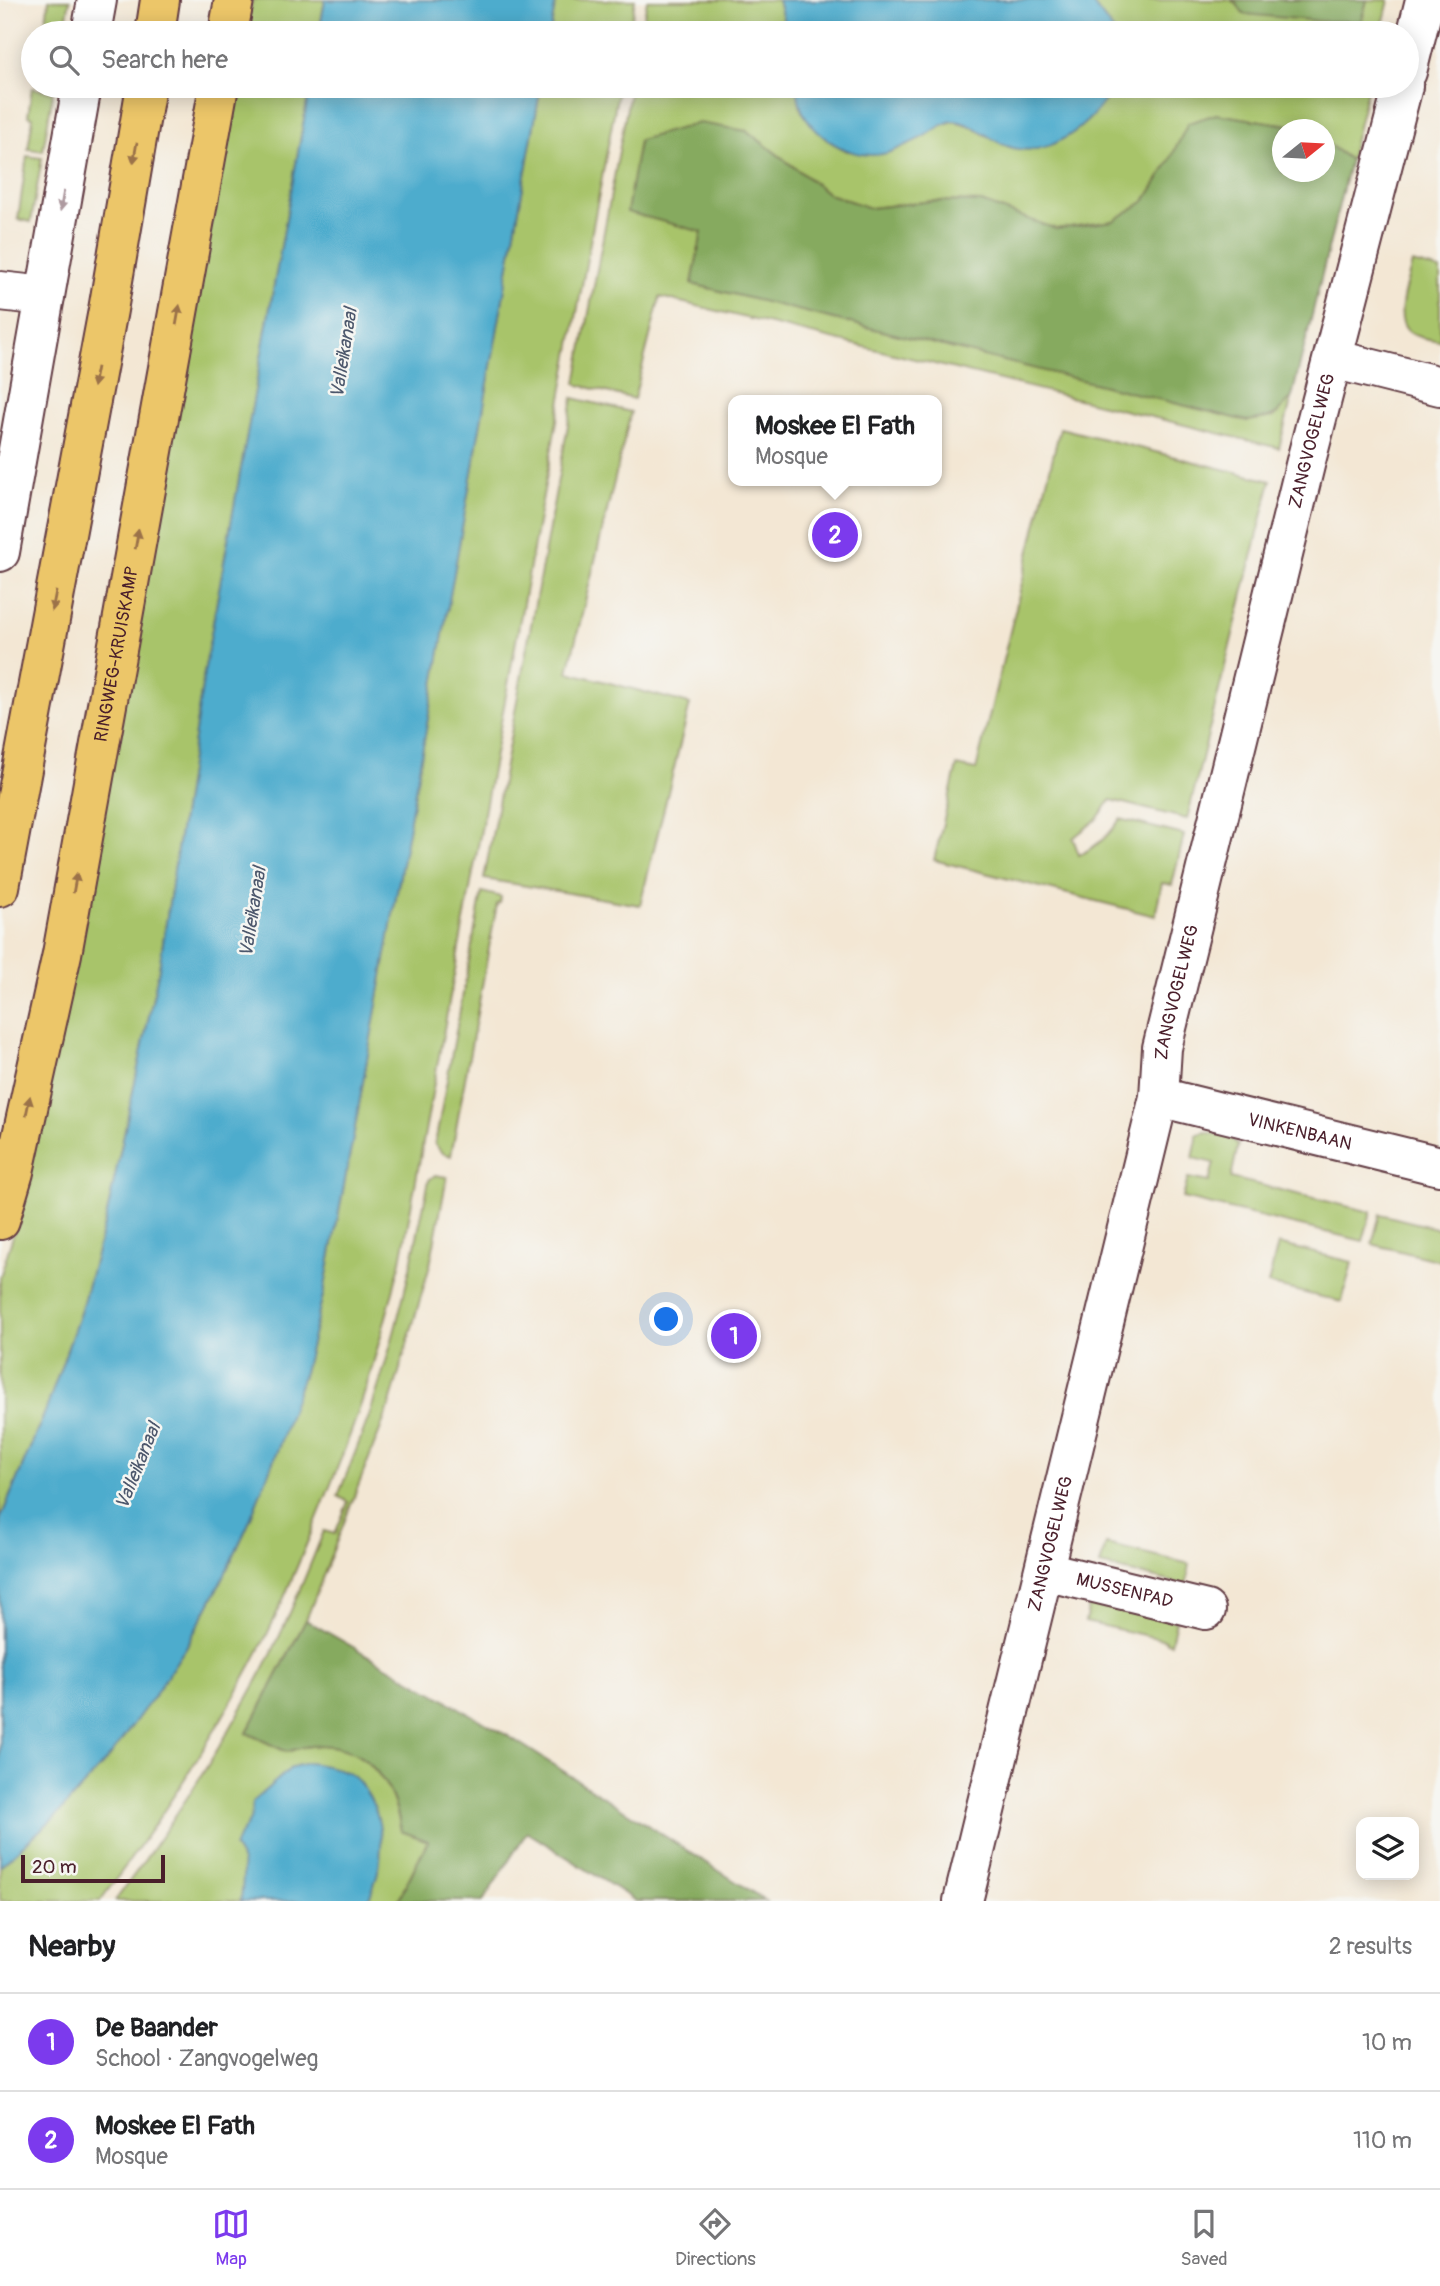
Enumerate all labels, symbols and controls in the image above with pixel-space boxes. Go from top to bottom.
search box [21,21,1419,98]
icon: search [45,41,83,79]
text: Search here [101,44,228,76]
north arrow [1272,119,1335,182]
one-way arrow [129,142,140,164]
one-way arrow [56,190,67,212]
one-way arrow [172,304,183,326]
water label: Valleikanaal [325,304,363,400]
one-way arrow [90,366,101,388]
street label: ZANGVOGELWEG [1283,371,1340,511]
popup [728,395,942,486]
text: Moskee El Fath [755,410,915,442]
text: Mosque [755,442,828,471]
pin: 2 [812,509,858,561]
one-way arrow [132,528,143,550]
street label: RINGWEG-KRUISKAMP [89,564,143,744]
one-way arrow [48,590,59,612]
water label: Valleikanaal [234,863,272,959]
one-way arrow [69,872,80,894]
street label: ZANGVOGELWEG [1150,922,1203,1061]
one-way arrow [23,1095,34,1117]
street label: VINKENBAAN [1245,1108,1354,1155]
your location [649,1302,683,1336]
pin: 1 [711,1310,757,1362]
water label: Valleikanaal [110,1417,167,1513]
street label: ZANGVOGELWEG [1023,1473,1078,1613]
street label: MUSSENPAD [1074,1568,1175,1613]
map controls [1356,1817,1419,1880]
button: layers [1356,1817,1419,1880]
scale bar [21,1852,164,1884]
text: 20 m [32,1855,77,1879]
text: Nearby [28,1928,115,1965]
text: 2 results [1329,1932,1412,1961]
text: De Baander [95,2012,218,2044]
text: 1 [47,2028,56,2057]
text: 10 m [1362,2028,1412,2057]
text: School · Zangvogelweg [95,2044,318,2073]
text: Moskee El Fath [95,2110,255,2142]
text: 2 [45,2126,57,2155]
text: 110 m [1353,2126,1412,2155]
text: Mosque [95,2142,168,2171]
tab: Map [212,2205,250,2271]
tab: Directions [675,2205,756,2271]
tab: Saved [1180,2205,1228,2271]

